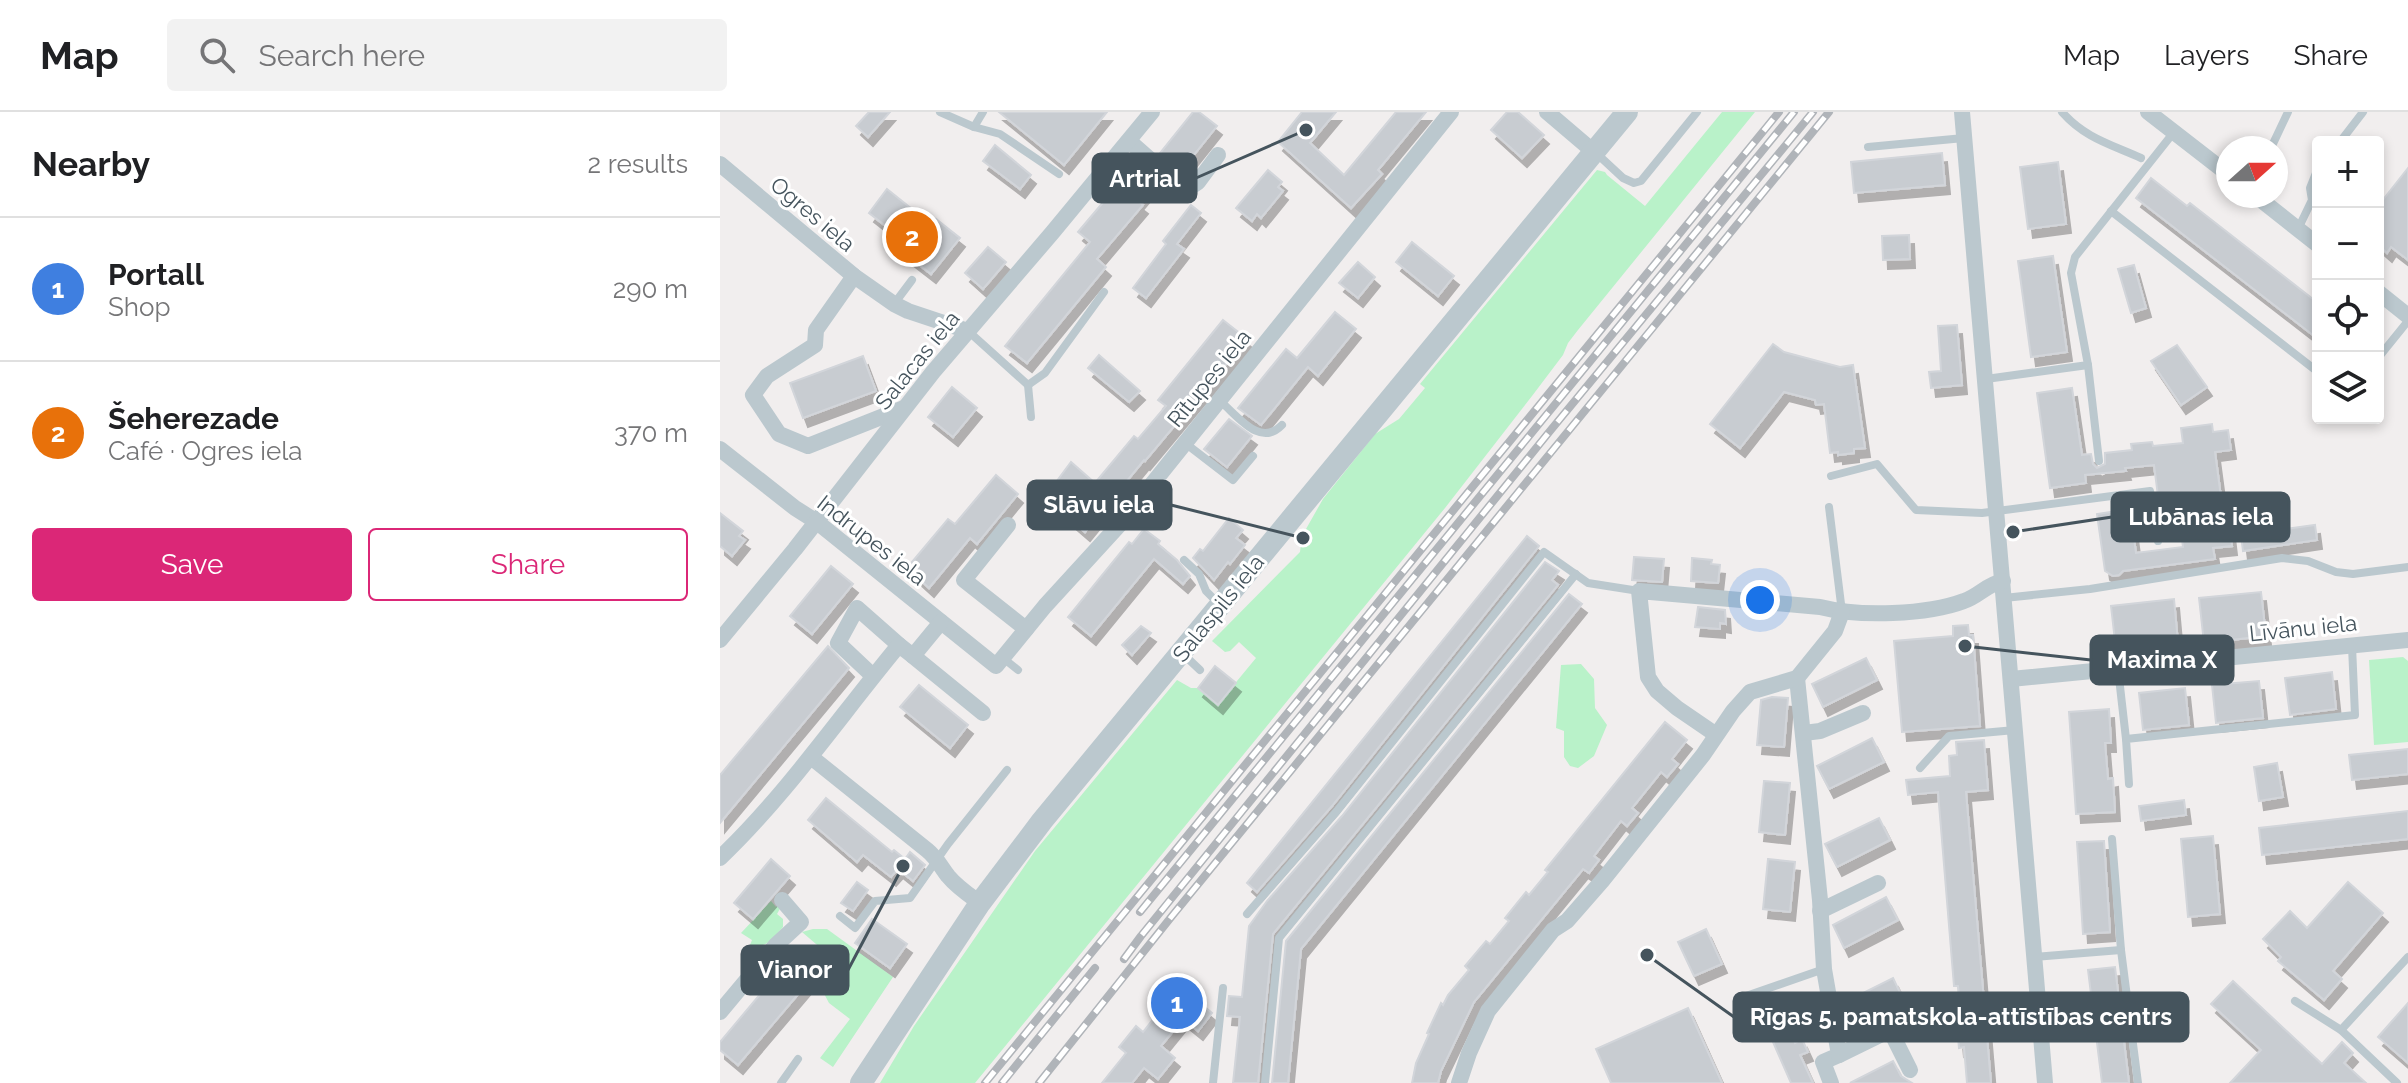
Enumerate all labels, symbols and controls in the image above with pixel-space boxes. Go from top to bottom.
search box [167,19,727,91]
text: Map [40,33,119,78]
icon: search [195,33,239,77]
text: Search here [259,38,425,73]
text: Map [2063,39,2120,72]
text: Layers [2164,39,2250,72]
text: Share [2294,39,2368,72]
north arrow [2216,136,2288,208]
map controls [2312,136,2384,424]
button: + [2312,136,2384,208]
text: Nearby [32,144,150,184]
text: 2 results [588,149,688,179]
callout: Artrial [1093,154,1196,202]
text: Artrial [1109,164,1181,193]
street label: Ogres iela [765,171,861,257]
pin: 2 [886,207,938,267]
button: − [2312,208,2384,280]
text: Portall [108,257,204,292]
text: 1 [52,274,64,304]
text: 290 m [613,274,688,304]
button: locate [2312,280,2384,352]
text: Shop [108,292,170,322]
street label: Salacas iela [869,305,965,415]
street label: Rītupes iela [1162,324,1256,432]
button: layers [2312,352,2384,424]
text: Šeherezade [108,401,279,436]
text: 2 [51,418,65,448]
text: 370 m [614,418,688,448]
text: Café · Ogres iela [108,436,302,466]
callout: Slāvu iela [1028,481,1171,529]
street label: Indrupes iela [812,489,932,591]
text: Slāvu iela [1043,490,1155,519]
callout: Lubānas iela [2112,493,2289,541]
text: Lubānas iela [2128,502,2274,531]
button: Save [32,528,352,601]
button: Share [368,528,688,601]
street label: Salaspils iela [1167,549,1269,667]
your location [1740,580,1780,620]
street label: Līvānu iela [2248,609,2358,647]
callout: Maxima X [2091,636,2233,684]
text: Maxima X [2107,645,2218,674]
callout: Vianor [742,946,848,994]
text: Vianor [758,955,832,984]
pin: 1 [1151,973,1203,1033]
callout: Rīgas 5. pamatskola-attīstības centrs [1734,993,2188,1041]
text: Rīgas 5. pamatskola-attīstības centrs [1750,1002,2172,1031]

